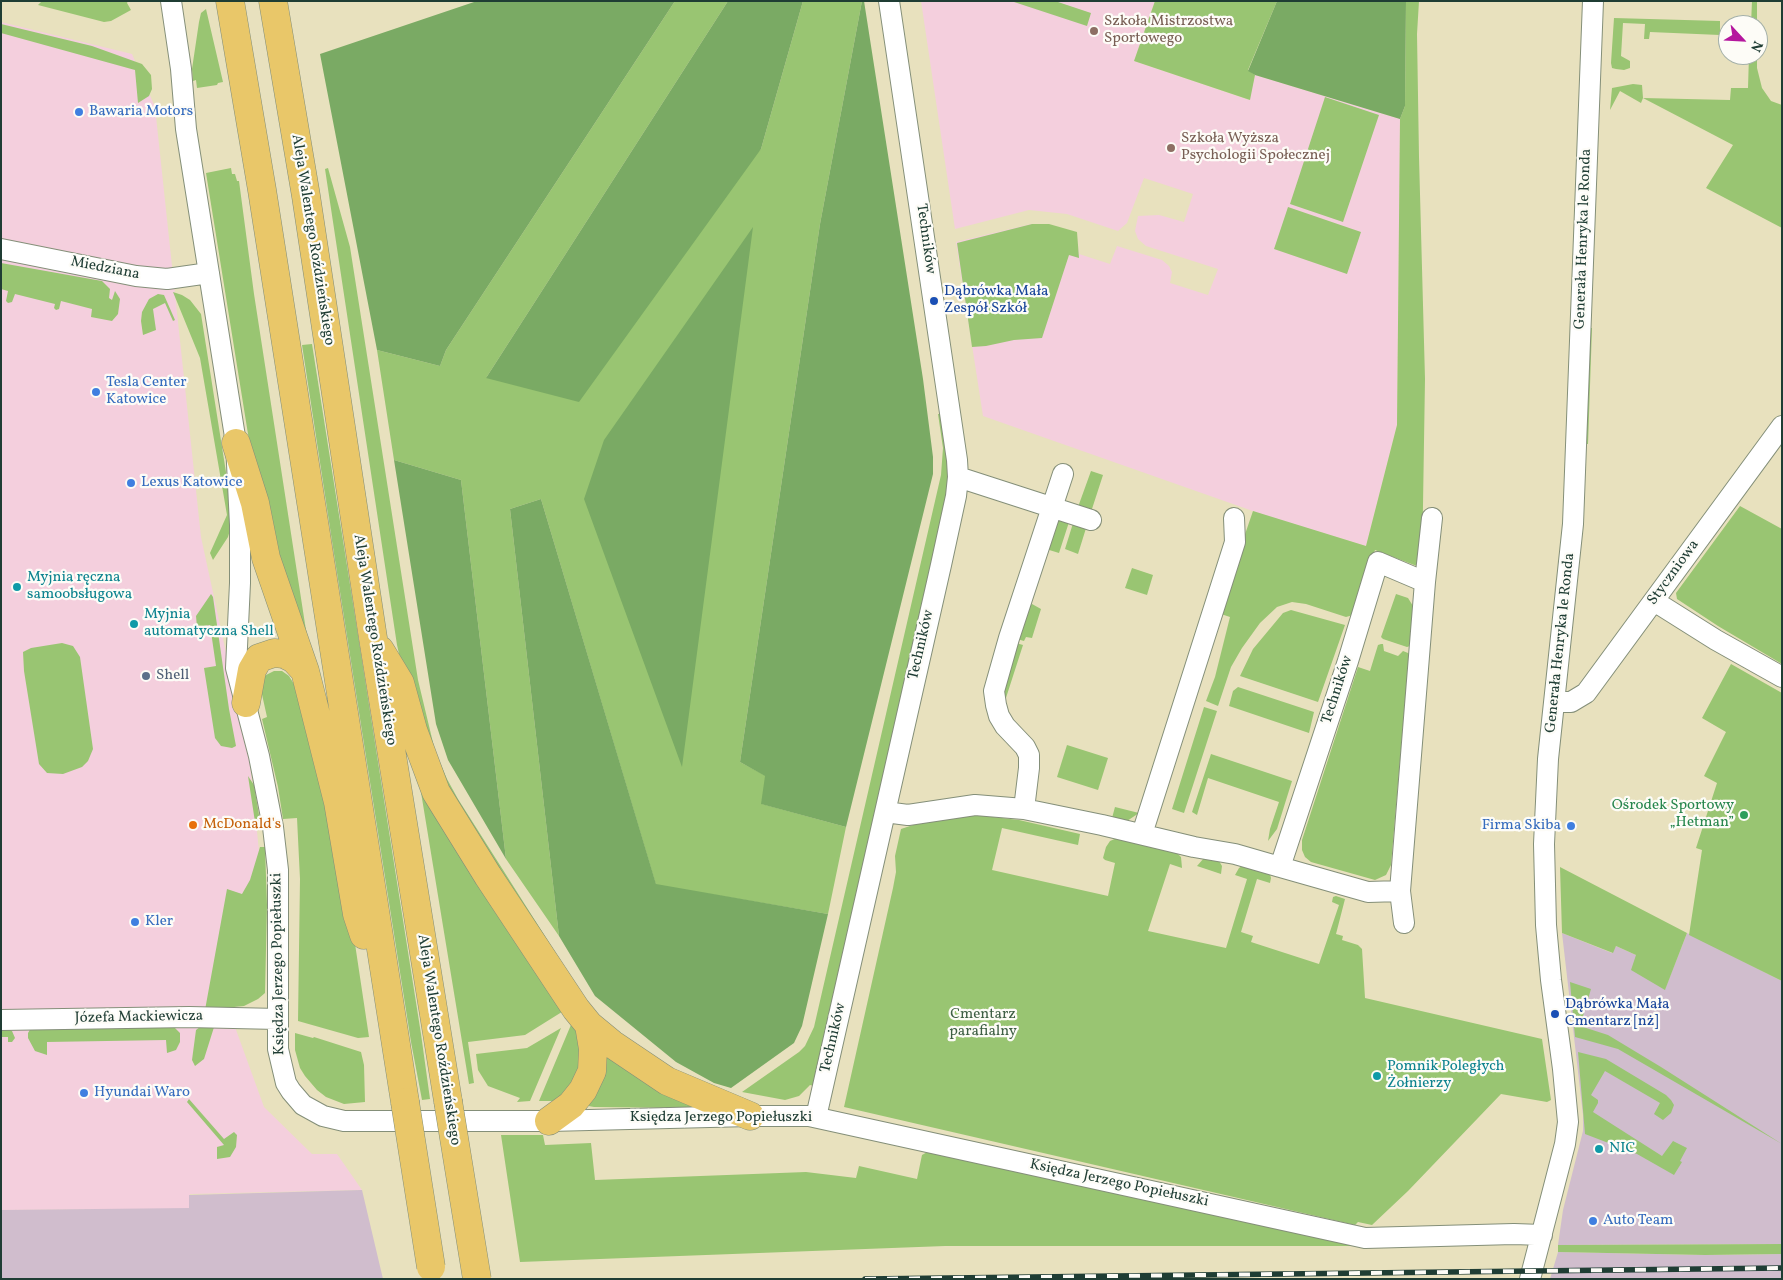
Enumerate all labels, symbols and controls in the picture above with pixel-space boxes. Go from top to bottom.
place label: Szkoła Mistrzostwa Sportowego [1104,13,1233,48]
north arrow [1718,15,1768,65]
marker: Szkoła Mistrzostwa Sportowego [1088,25,1100,37]
text: N [1745,37,1767,55]
place label: Bawaria Motors [89,103,193,121]
marker: Bawaria Motors [73,106,85,118]
place label: Szkoła Wyższa Psychologii Społecznej [1181,130,1330,165]
street label: Aleja Walentego Roździeńskiego [286,133,338,347]
marker: Szkoła Wyższa Psychologii Społecznej [1165,142,1177,154]
street label: Generała Henryka le Ronda [1572,148,1596,330]
street label: Techników [911,203,939,275]
street label: Miedziana [69,253,141,285]
place label: Dąbrówka Mała Zespół Szkół [944,283,1048,318]
marker: Dąbrówka Mała Zespół Szkół [928,295,940,307]
place label: Tesla Center Katowice [106,374,187,409]
marker: Tesla Center Katowice [90,386,102,398]
place label: Lexus Katowice [141,474,243,492]
marker: Lexus Katowice [125,477,137,489]
street label: Aleja Walentego Roździeńskiego [348,533,400,747]
street label: Styczniowa [1644,537,1704,609]
street label: Generała Henryka le Ronda [1543,552,1579,734]
place label: Myjnia ręczna samoobsługowa [27,569,132,604]
marker: Myjnia ręczna samoobsługowa [11,581,23,593]
place label: Myjnia automatyczna Shell [144,606,274,641]
street label: Techników [905,608,939,682]
marker: Myjnia automatyczna Shell [128,618,140,630]
street label: Techników [1318,653,1358,727]
place label: Shell [156,667,189,685]
marker: Shell [140,670,152,682]
place label: Ośrodek Sportowy „Hetman” [1612,797,1734,832]
marker: Ośrodek Sportowy „Hetman” [1738,809,1750,821]
place label: McDonald's [203,816,281,834]
place label: Firma Skiba [1482,817,1561,835]
marker: McDonald's [187,819,199,831]
marker: Firma Skiba [1565,820,1577,832]
street label: Księdza Jerzego Popiełuszki [268,873,290,1055]
place label: Kler [145,913,173,931]
marker: Kler [129,916,141,928]
street label: Aleja Walentego Roździeńskiego [412,933,464,1147]
place label: Dąbrówka Mała Cmentarz [nż] [1565,996,1669,1031]
street label: Techników [817,1001,851,1075]
park label: Cmentarz parafialny [949,1006,1017,1041]
street label: Józefa Mackiewicza [75,1008,203,1028]
marker: Dąbrówka Mała Cmentarz [nż] [1549,1008,1561,1020]
place label: Pomnik Poległych Żołnierzy [1387,1058,1505,1093]
marker: Pomnik Poległych Żołnierzy [1371,1070,1383,1082]
place label: Hyundai Waro [94,1084,190,1102]
marker: Hyundai Waro [78,1087,90,1099]
street label: Księdza Jerzego Popiełuszki [630,1109,812,1127]
place label: NIC [1609,1140,1635,1158]
marker: NIC [1593,1143,1605,1155]
street label: Księdza Jerzego Popiełuszki [1028,1156,1210,1212]
place label: Auto Team [1603,1212,1673,1230]
marker: Auto Team [1587,1215,1599,1227]

